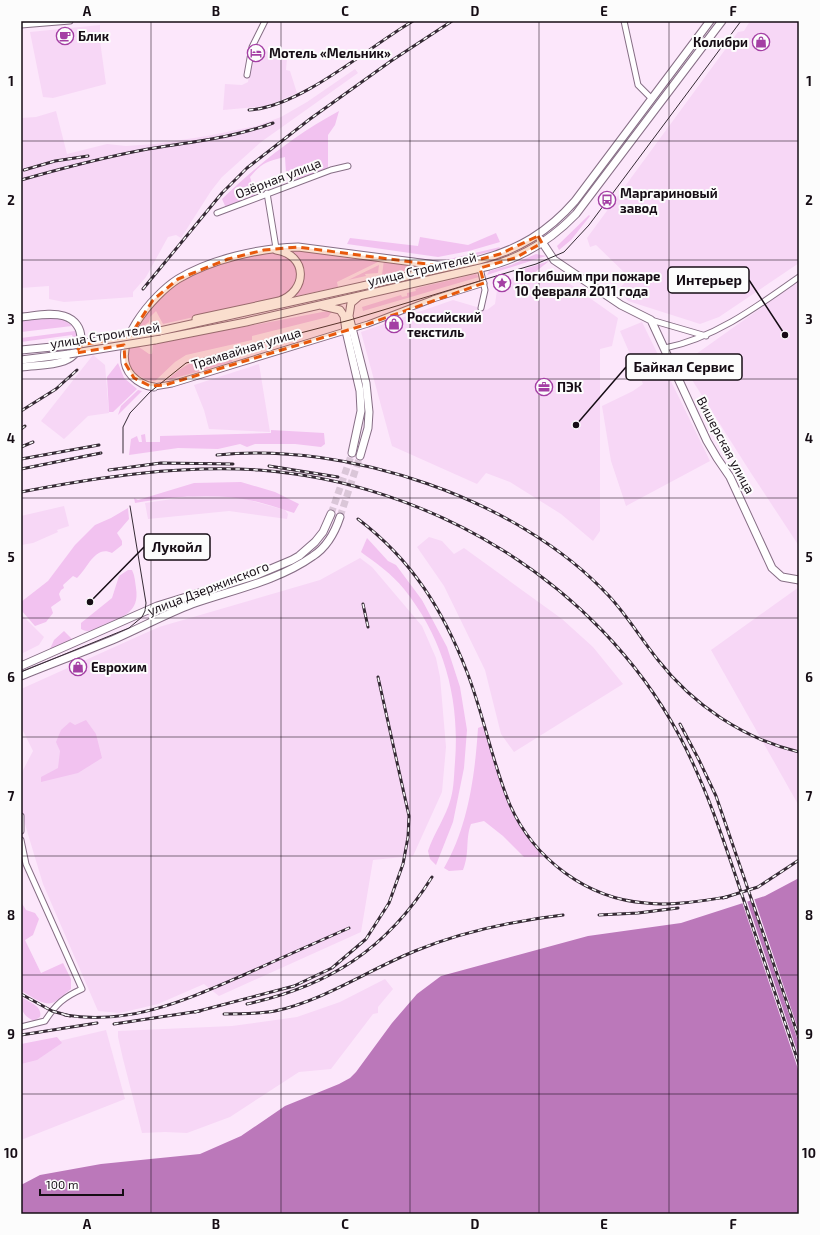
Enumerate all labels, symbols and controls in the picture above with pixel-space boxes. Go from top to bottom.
text: A [83,3,92,19]
text: B [212,3,220,19]
text: C [341,3,349,19]
text: D [471,3,480,19]
text: E [600,3,608,19]
text: F [729,3,737,19]
cafe icon: Блик [55,26,75,46]
place label: Блик [78,28,110,44]
shop icon: Колибри [751,32,771,52]
place label: Колибри [693,34,748,50]
hotel icon: Мотель «Мельник» [246,43,266,63]
place label: Мотель «Мельник» [269,45,391,61]
text: 1 [8,73,14,89]
text: 1 [806,73,812,89]
street label: Озёрная улица [233,154,323,202]
place label: Маргариновый завод [620,185,718,216]
bus stop icon: Маргариновый завод [597,190,617,210]
text: 2 [7,192,15,208]
text: 2 [805,192,813,208]
street label: улица Строителей [366,249,478,289]
callout: Интерьер [668,267,749,293]
place label: Погибшим при пожаре 10 февраля 2011 года [515,268,660,299]
text: Интерьер [676,271,742,288]
place icon: Погибшим при пожаре 10 февраля 2011 года [492,273,512,293]
place label: Российский текстиль [407,309,482,340]
text: 3 [7,311,15,327]
text: 3 [805,311,813,327]
shop icon: Российский текстиль [384,314,404,334]
street label: улица Строителей [49,318,161,352]
street label: Трамвайная улица [189,324,303,372]
callout: Байкал Сервис [626,354,742,380]
text: Байкал Сервис [634,358,734,375]
office icon: ПЭК [534,377,554,397]
place label: ПЭК [557,379,583,395]
street label: Вишерская улица [694,394,758,496]
text: 4 [7,430,15,446]
text: 4 [805,430,813,446]
callout: Лукойл [144,534,210,560]
text: Лукойл [152,538,202,555]
text: 5 [7,549,15,565]
text: 5 [805,549,813,565]
street label: улица Дзержинского [145,557,271,619]
shop icon: Еврохим [68,657,88,677]
place label: Еврохим [91,659,147,675]
text: 6 [7,669,15,685]
text: 6 [805,669,813,685]
text: 7 [8,788,15,804]
text: 7 [806,788,813,804]
text: 8 [7,907,15,923]
text: 8 [805,907,813,923]
text: 9 [7,1026,15,1042]
text: 9 [805,1026,813,1042]
text: 10 [4,1145,18,1161]
text: 10 [802,1145,816,1161]
scale bar [40,1171,123,1197]
text: 100 m [46,1177,78,1191]
text: A [83,1216,92,1232]
text: B [212,1216,220,1232]
text: C [341,1216,349,1232]
text: D [471,1216,480,1232]
text: E [600,1216,608,1232]
text: F [729,1216,737,1232]

